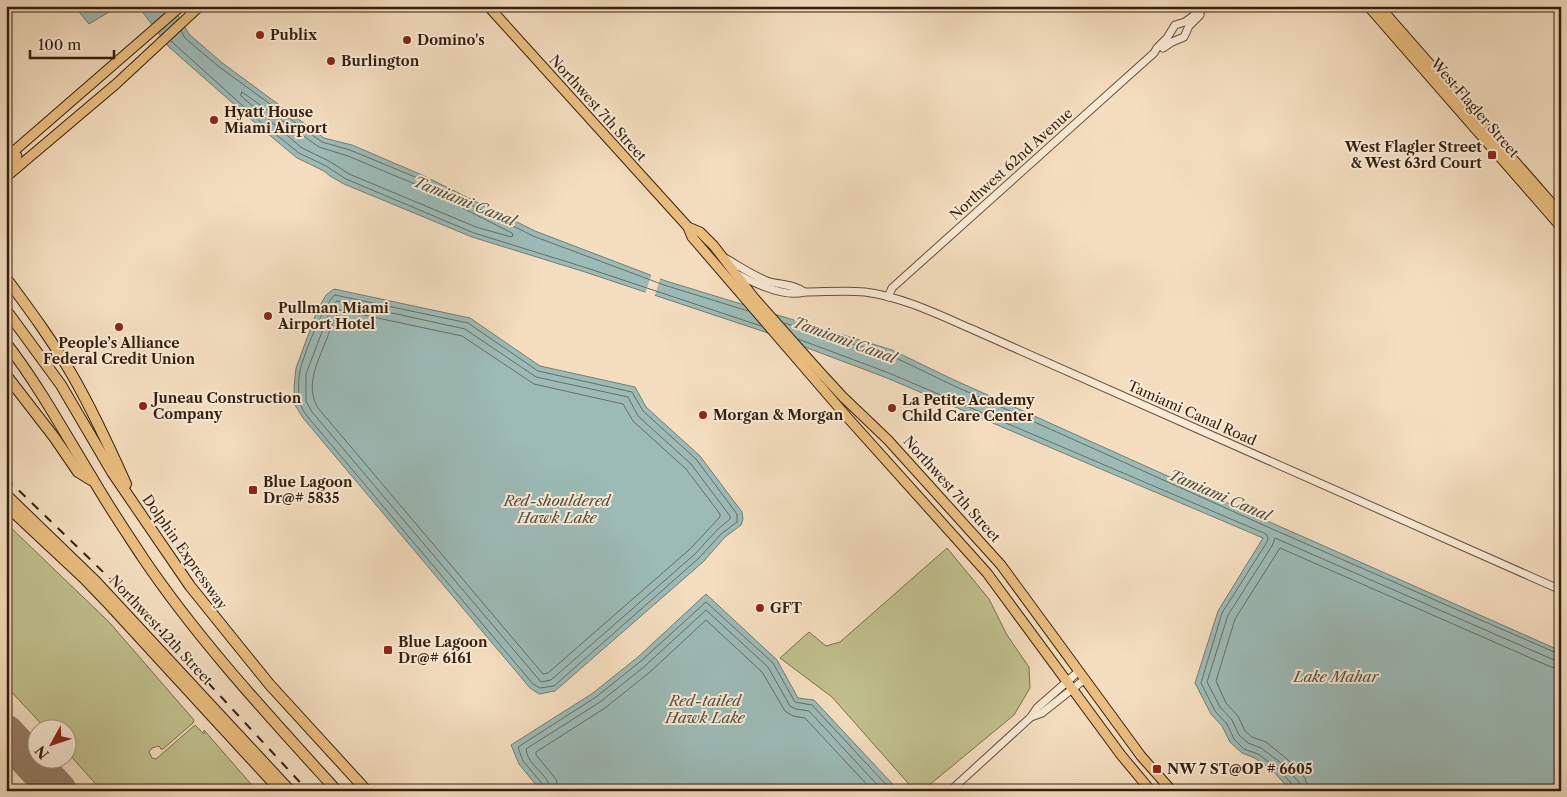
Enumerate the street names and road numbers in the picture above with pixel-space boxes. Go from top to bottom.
street label: Northwest 7th Street [546,51,650,165]
street label: West Flagler Street [1426,54,1523,161]
street label: Northwest 62nd Avenue [946,104,1076,224]
street label: Tamiami Canal Road [1125,376,1260,450]
street label: Northwest 7th Street [900,432,1004,546]
street label: Dolphin Expressway [139,491,232,613]
street label: Northwest 12th Street [105,571,217,689]

